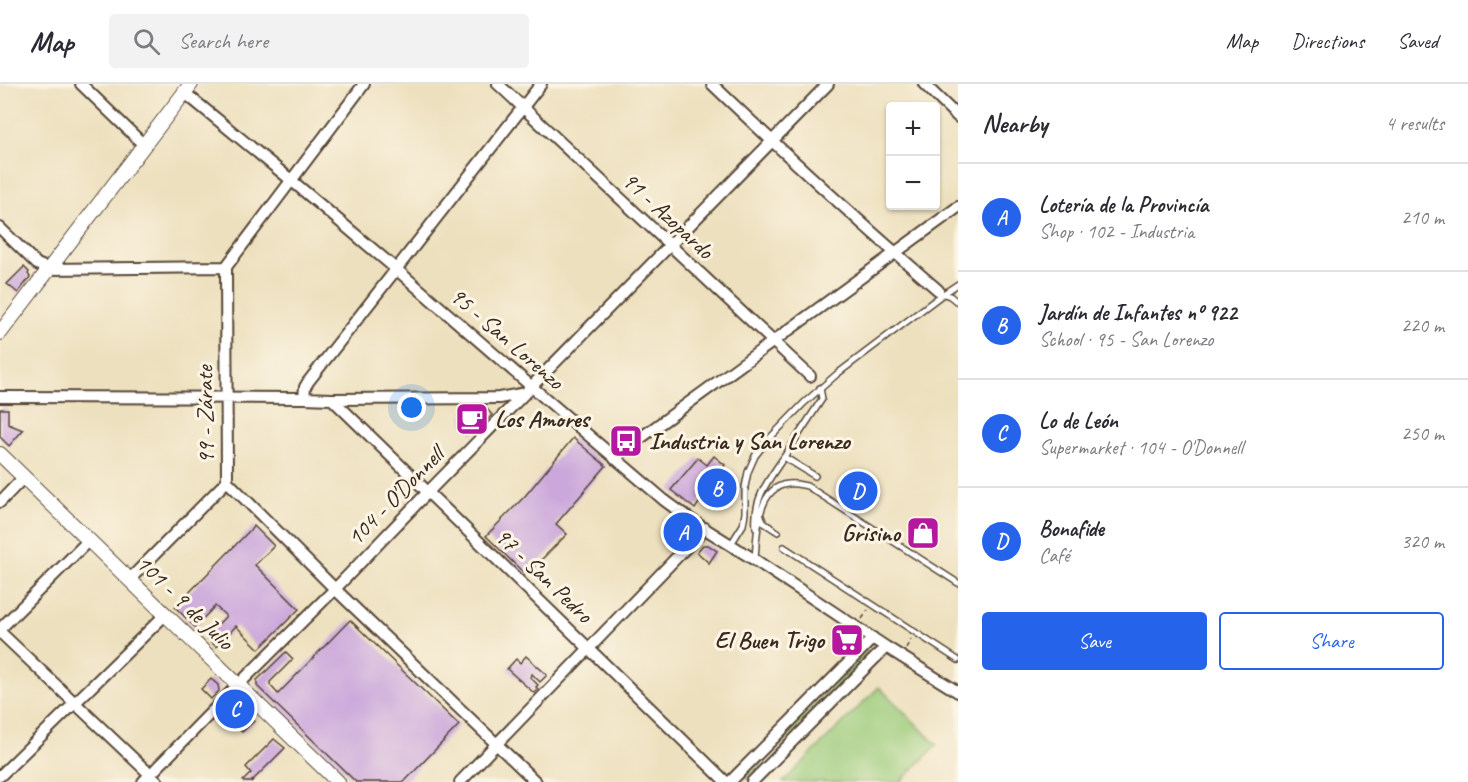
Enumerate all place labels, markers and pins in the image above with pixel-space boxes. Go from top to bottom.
cafe icon: Los Amores [454,401,490,437]
place label: Los Amores [495,404,591,434]
bus stop icon: Industria y San Lorenzo [608,423,644,459]
place label: Industria y San Lorenzo [649,426,852,456]
pin: B [698,466,736,510]
pin: D [838,468,878,514]
pin: A [664,510,702,554]
shop icon: Grisino [905,515,941,551]
place label: Grisino [842,518,902,548]
supermarket icon: El Buen Trigo [829,622,865,658]
place label: El Buen Trigo [715,625,826,655]
pin: C [216,686,254,732]

